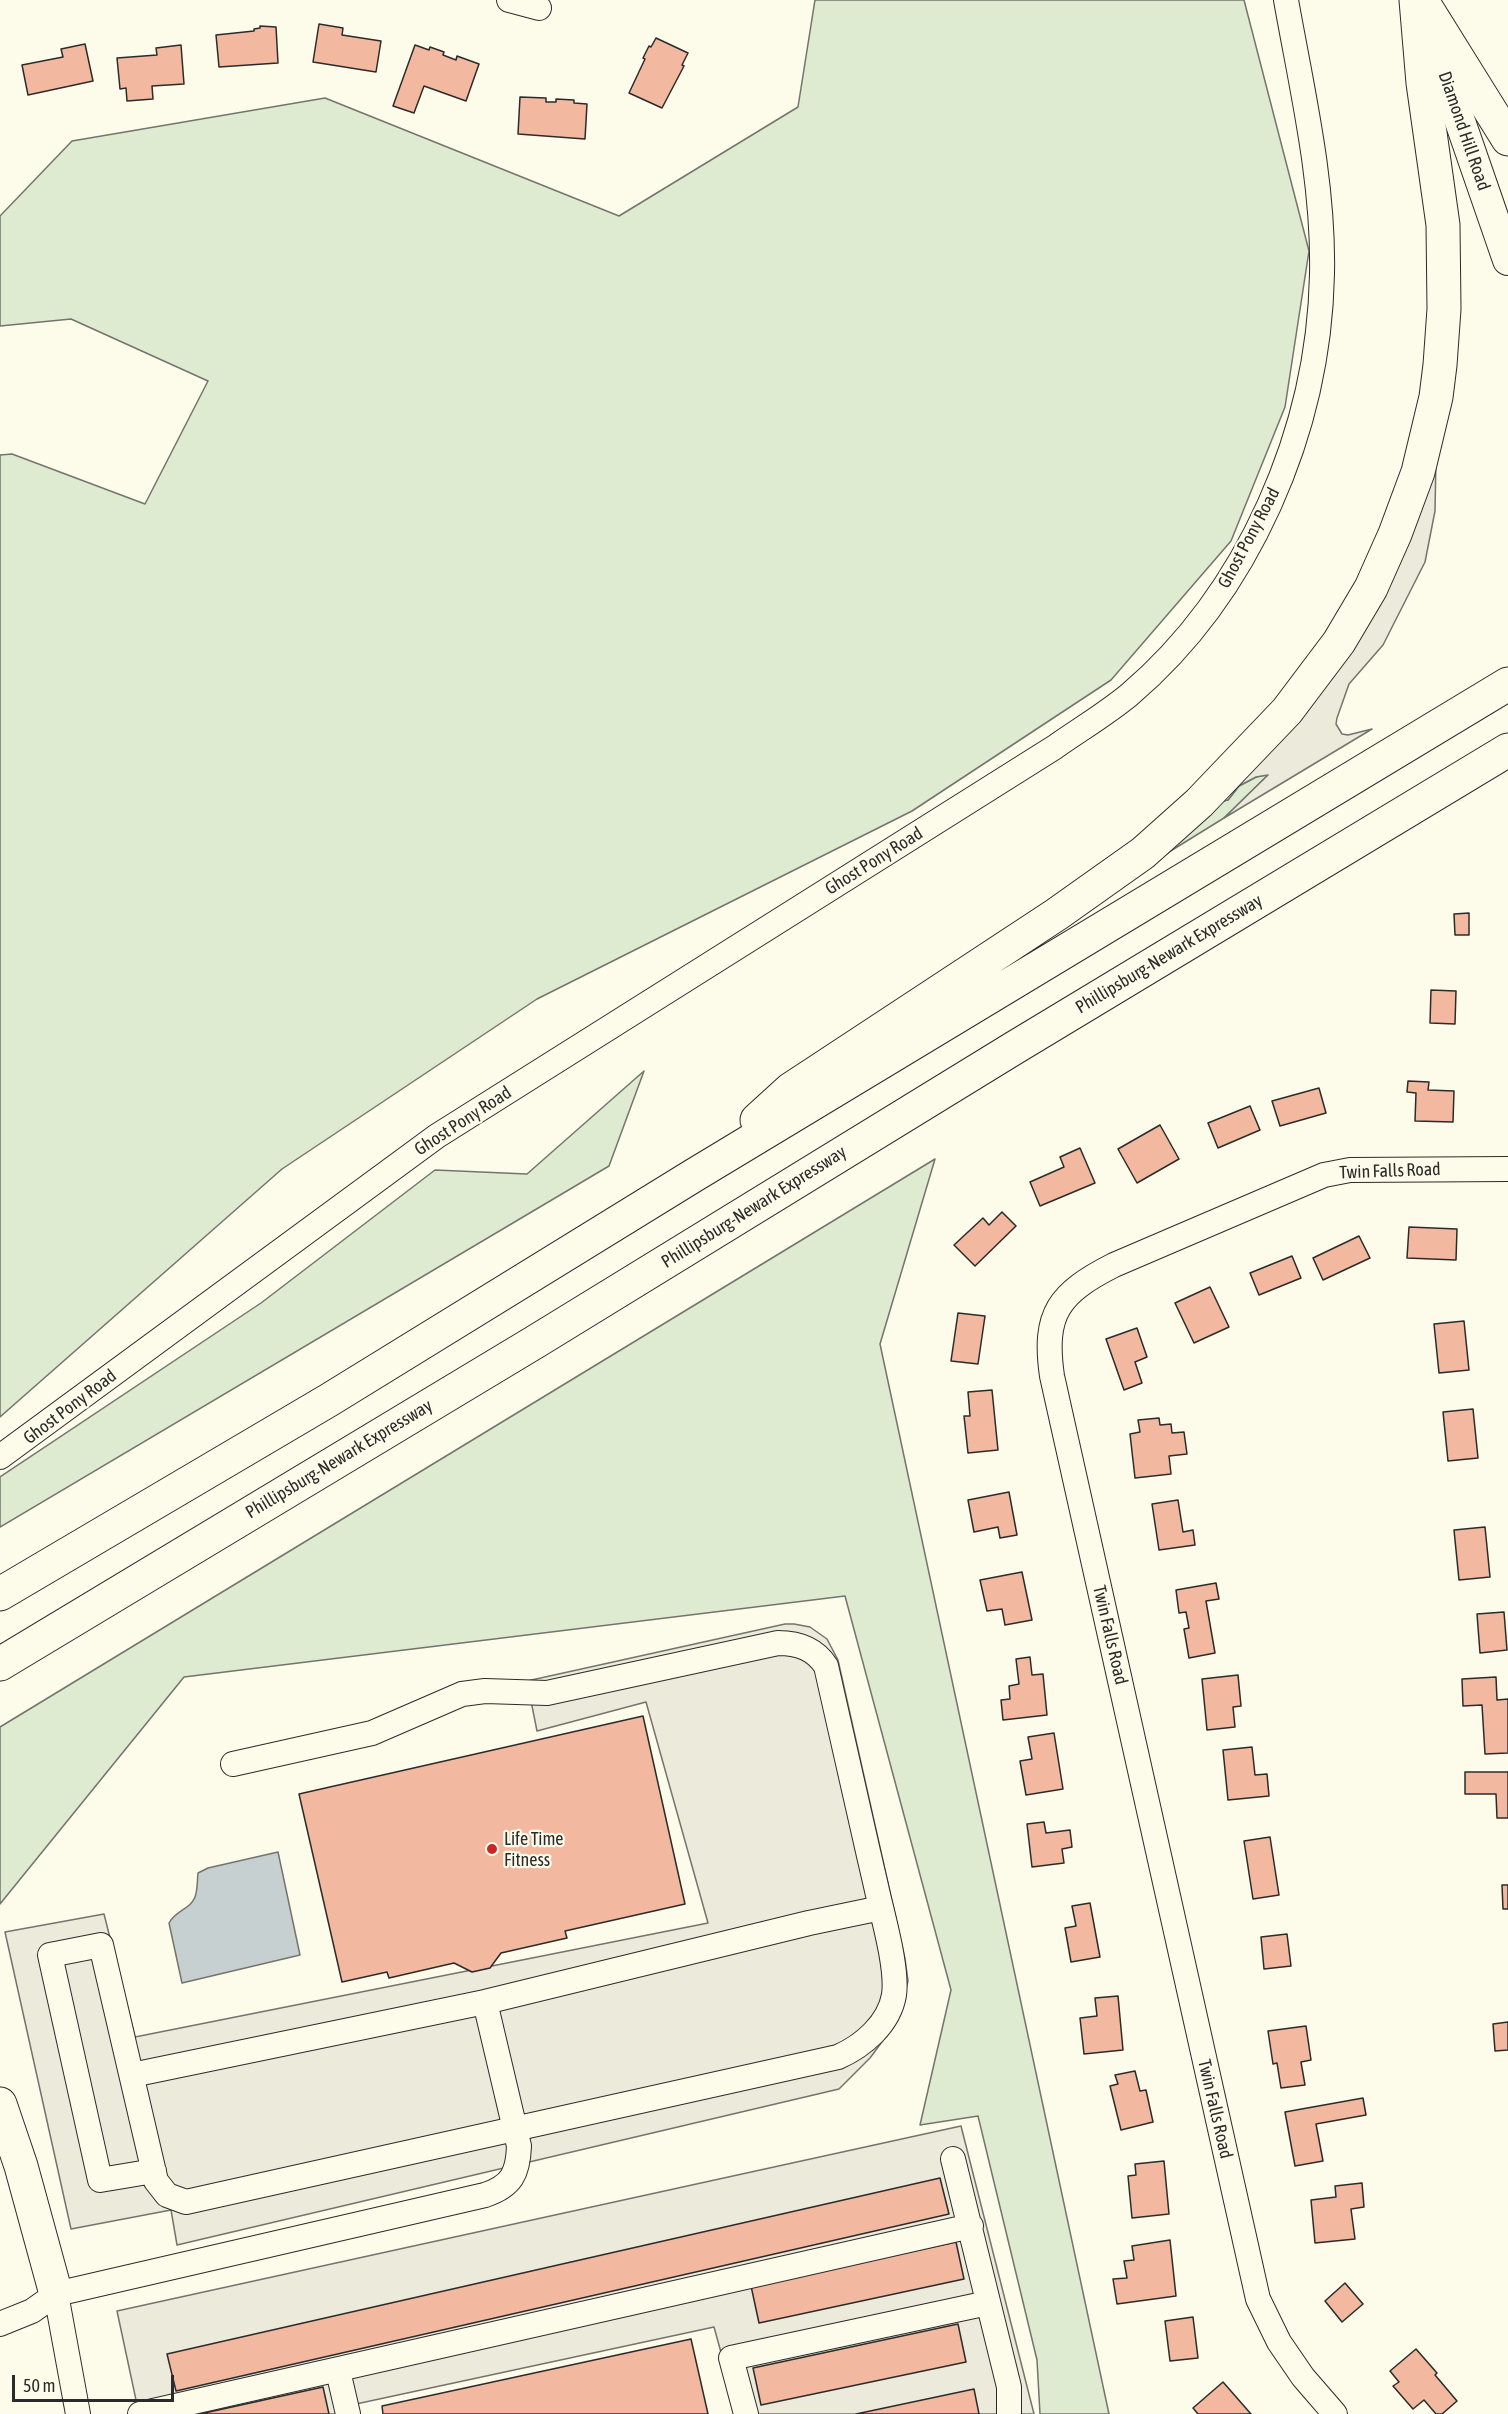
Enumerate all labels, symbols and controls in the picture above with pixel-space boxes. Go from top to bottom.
street label: Diamond Hill Road [1433,69,1495,193]
street label: Ghost Pony Road [1213,484,1285,592]
street label: Ghost Pony Road [821,822,927,900]
street label: Phillipsburg-Newark Expressway [1072,890,1266,1018]
street label: Ghost Pony Road [411,1082,515,1160]
street label: Phillipsburg-Newark Expressway [658,1141,850,1273]
street label: Twin Falls Road [1339,1158,1441,1184]
street label: Ghost Pony Road [19,1365,121,1449]
street label: Phillipsburg-Newark Expressway [242,1395,436,1523]
street label: Twin Falls Road [1088,1583,1132,1687]
place label: Life Time Fitness [504,1828,564,1870]
marker: Life Time Fitness [485,1842,499,1856]
street label: Twin Falls Road [1193,2057,1237,2161]
scale bar [15,2363,177,2401]
text: 50 m [23,2375,55,2396]

